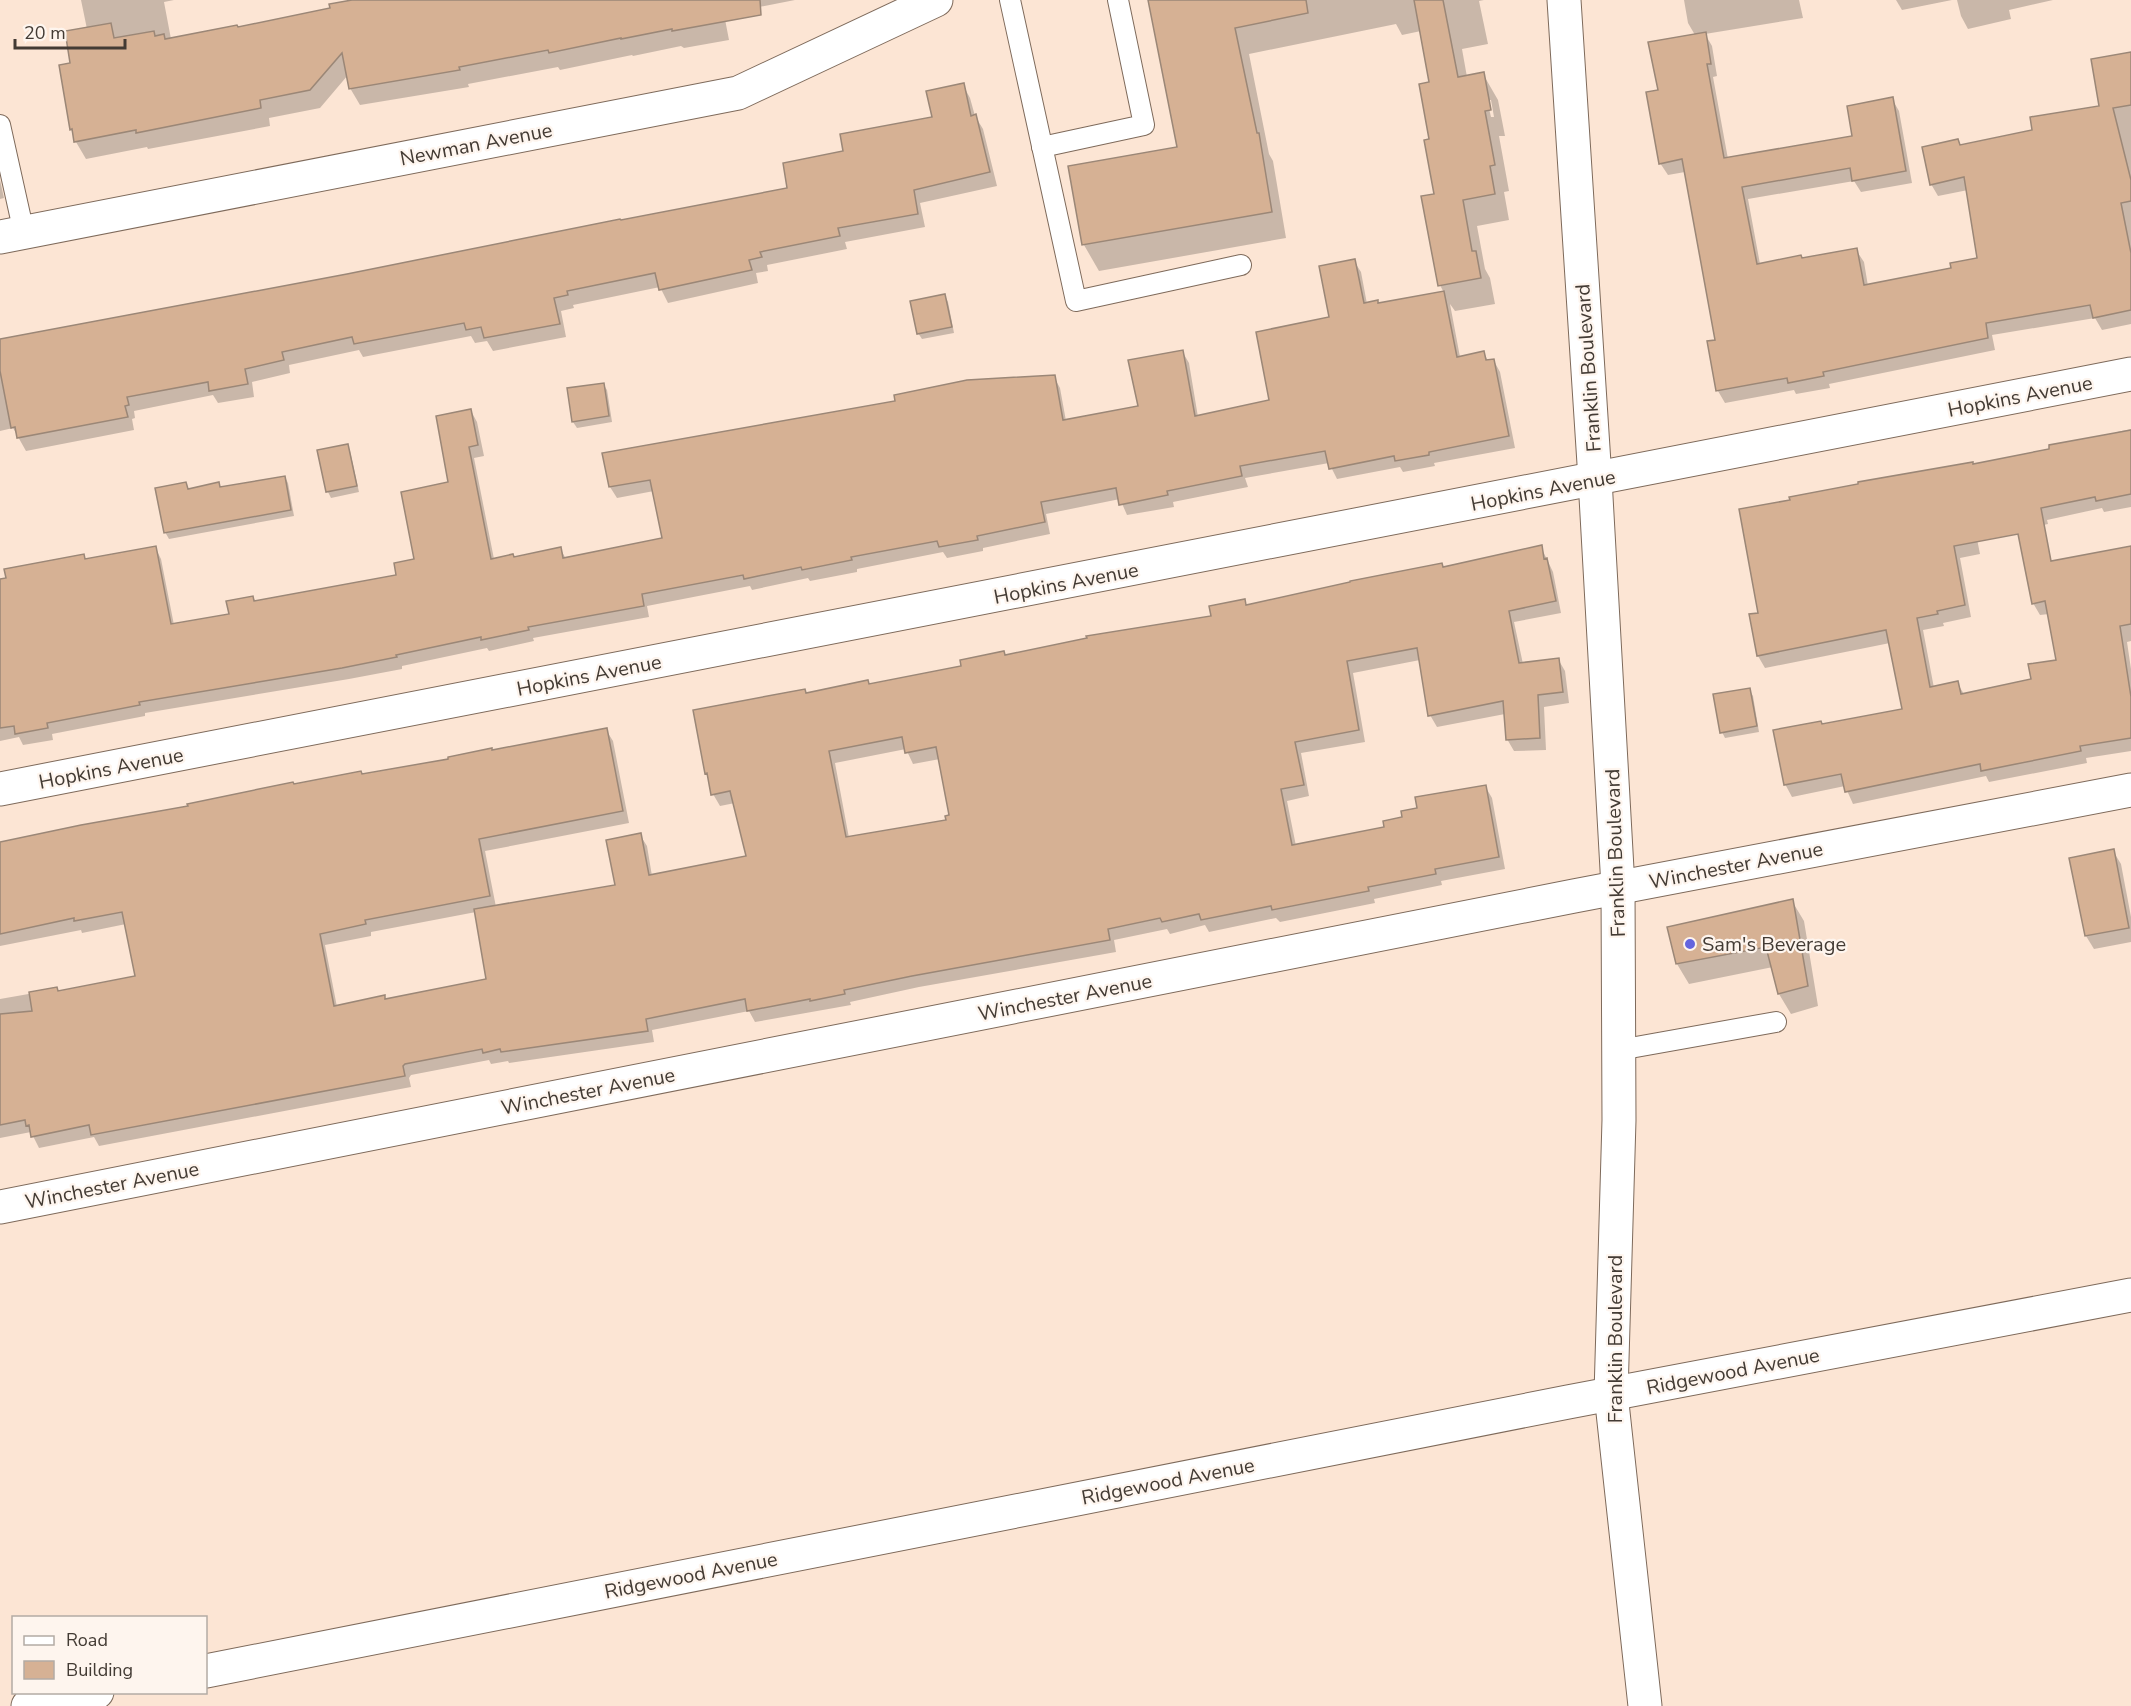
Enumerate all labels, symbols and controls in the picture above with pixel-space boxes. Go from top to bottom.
scale bar [15,12,124,50]
text: 20 m [24,21,66,45]
street label: Newman Avenue [398,117,554,172]
street label: Franklin Boulevard [1569,283,1608,453]
street label: Hopkins Avenue [1945,369,2095,424]
street label: Hopkins Avenue [1468,463,1618,518]
street label: Hopkins Avenue [991,556,1141,611]
street label: Hopkins Avenue [514,648,664,703]
street label: Hopkins Avenue [36,741,186,796]
street label: Franklin Boulevard [1599,768,1632,938]
street label: Winchester Avenue [1647,835,1825,896]
place label: Sam's Beverage [1702,931,1846,958]
marker: Sam's Beverage [1683,937,1697,951]
street label: Winchester Avenue [976,967,1154,1028]
street label: Winchester Avenue [499,1061,677,1122]
street label: Winchester Avenue [23,1155,201,1216]
street label: Franklin Boulevard [1602,1255,1629,1423]
street label: Ridgewood Avenue [1644,1341,1822,1402]
street label: Ridgewood Avenue [1079,1451,1257,1512]
street label: Ridgewood Avenue [602,1545,780,1606]
legend [12,1616,207,1694]
text: Road [66,1628,108,1652]
text: Building [66,1658,133,1682]

